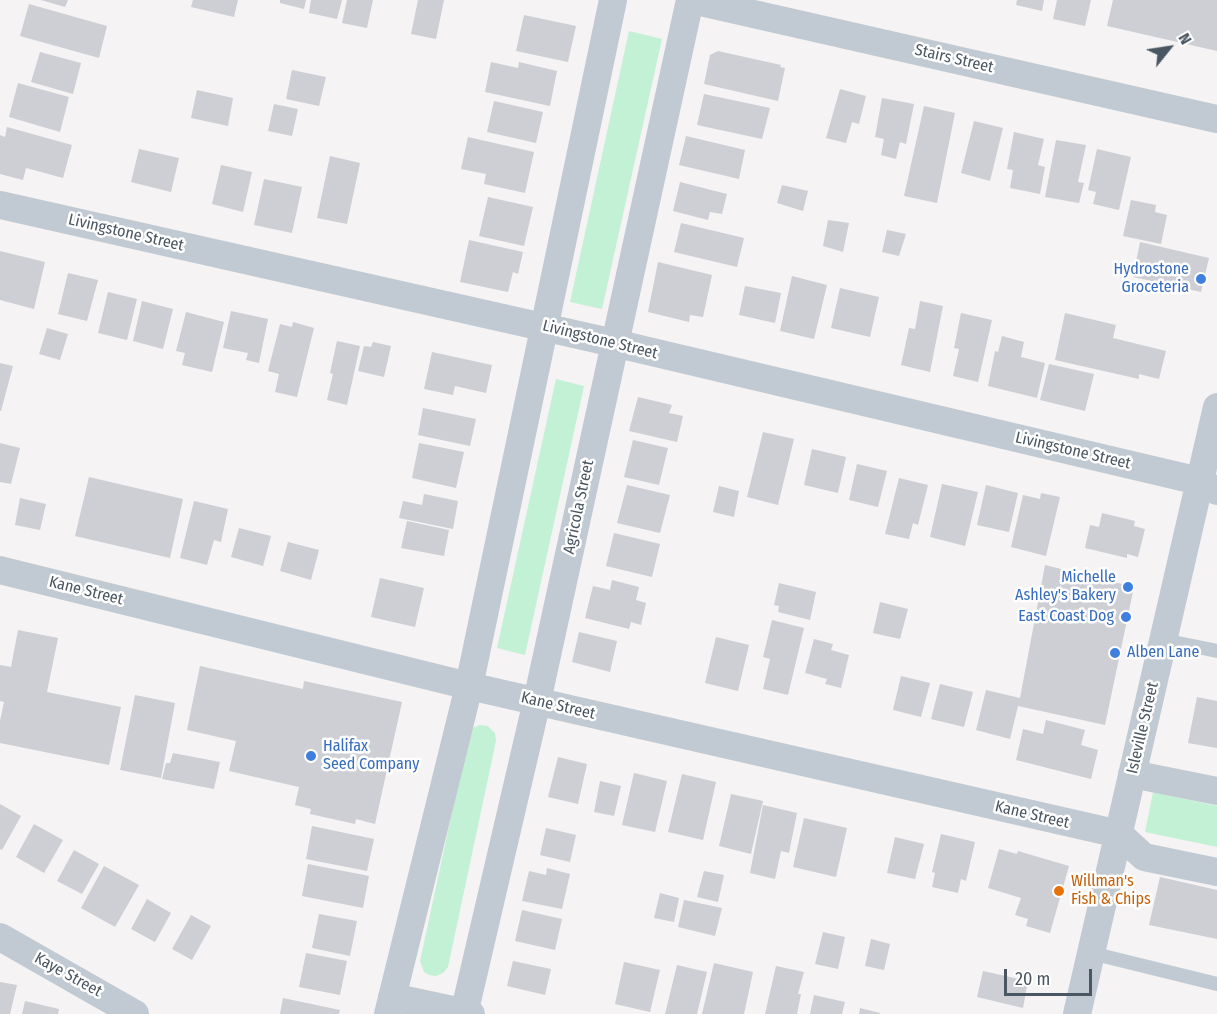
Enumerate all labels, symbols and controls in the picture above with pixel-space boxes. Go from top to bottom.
north arrow [1139,18,1199,78]
text: N [1174,30,1196,48]
street label: Stairs Street [913,41,995,77]
street label: Livingstone Street [66,210,186,256]
place label: Hydrostone Groceteria [1114,260,1189,298]
marker: Hydrostone Groceteria [1194,272,1208,286]
street label: Livingstone Street [541,316,659,364]
street label: Livingstone Street [1013,428,1133,474]
street label: Agricola Street [560,458,598,556]
place label: Michelle Ashley's Bakery [1015,568,1116,606]
street label: Kane Street [47,573,125,609]
marker: Michelle Ashley's Bakery [1121,580,1135,594]
place label: East Coast Dog [1018,607,1114,627]
marker: East Coast Dog [1119,610,1133,624]
place label: Alben Lane [1127,643,1199,663]
marker: Alben Lane [1108,646,1122,660]
street label: Isleville Street [1123,680,1163,776]
street label: Kane Street [519,688,597,724]
place label: Halifax Seed Company [323,737,419,775]
marker: Halifax Seed Company [304,749,318,763]
street label: Kane Street [993,797,1071,833]
place label: Willman's Fish & Chips [1071,872,1151,910]
marker: Willman's Fish & Chips [1052,884,1066,898]
street label: Kaye Street [31,949,105,1001]
scale bar [1007,957,1096,995]
text: 20 m [1015,968,1050,990]

